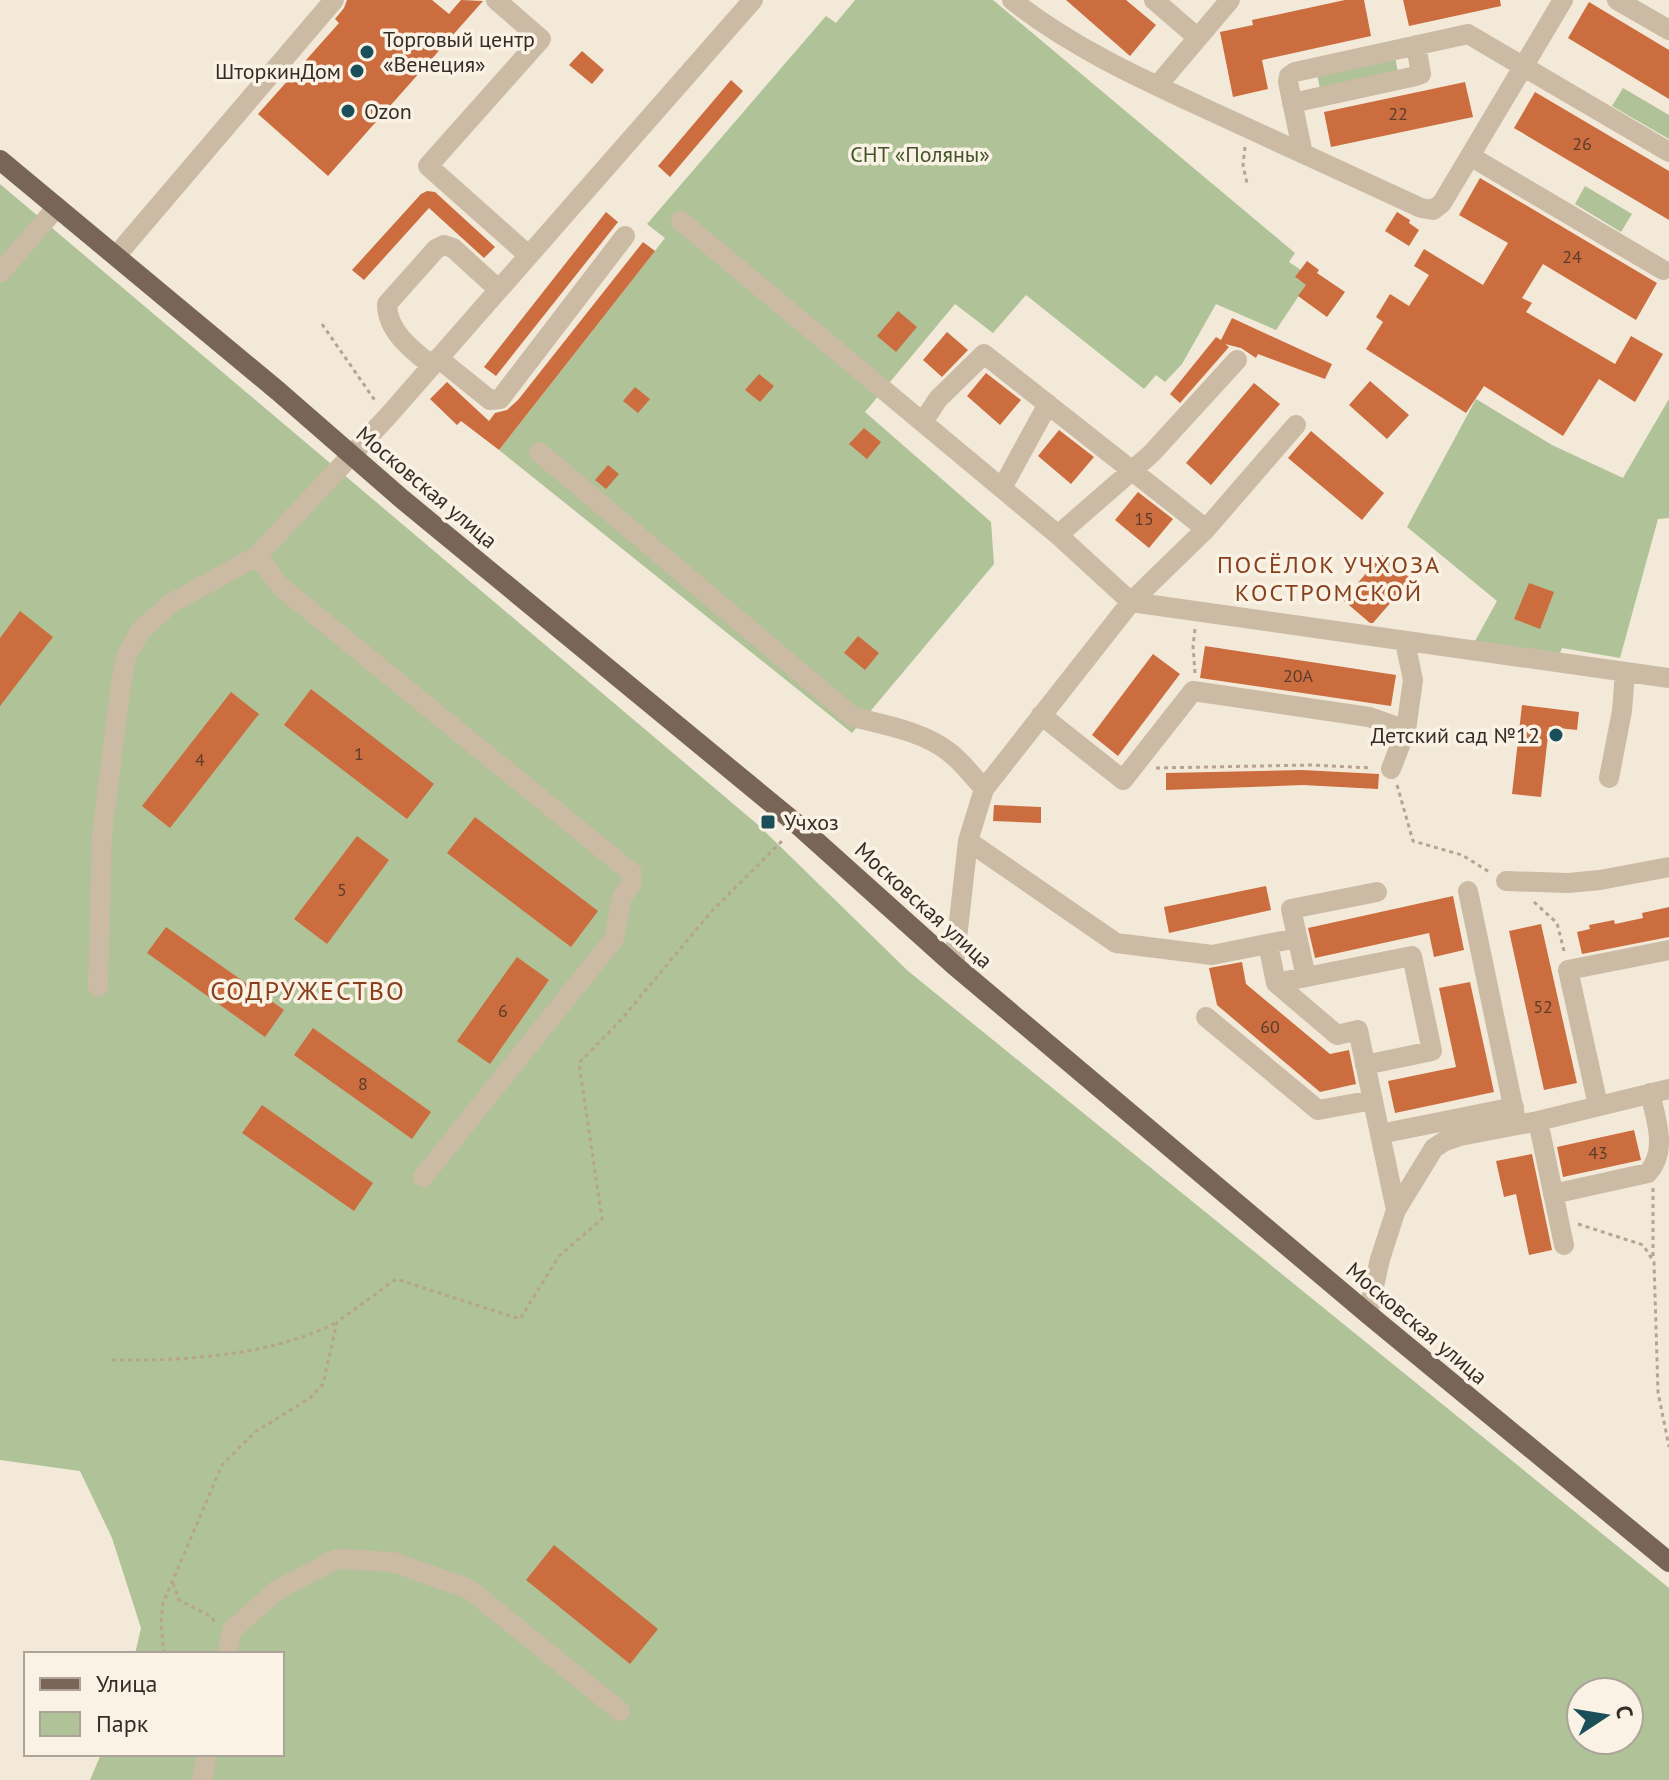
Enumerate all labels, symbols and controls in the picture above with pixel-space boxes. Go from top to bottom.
place label: Торговый центр «Венеция» [383,25,535,78]
marker: Торговый центр «Венеция» [358,43,376,61]
place label: ШторкинДом [215,57,341,85]
marker: ШторкинДом [348,62,366,80]
place label: Ozon [364,97,412,125]
marker: Ozon [339,102,357,120]
house number: 22 [1388,102,1408,125]
house number: 26 [1572,132,1592,155]
park label: СНТ «Поляны» [850,140,990,168]
house number: 24 [1562,245,1582,268]
street label: Московская улица [351,420,503,554]
house number: 15 [1134,507,1154,530]
district label: ПОСЁЛОК УЧХОЗА КОСТРОМСКОЙ [1217,549,1441,608]
house number: 20А [1283,664,1314,687]
place label: Детский сад №12 [1371,721,1540,749]
marker: Детский сад №12 [1547,726,1565,744]
house number: 1 [354,742,364,765]
house number: 4 [195,748,205,771]
place label: Учхоз [784,808,839,836]
marker: Учхоз [759,813,777,831]
street label: Московская улица [849,836,999,974]
house number: 5 [337,878,347,901]
district label: СОДРУЖЕСТВО [210,974,406,1007]
house number: 52 [1533,995,1553,1018]
house number: 6 [498,999,508,1022]
house number: 60 [1260,1015,1280,1038]
house number: 8 [358,1072,368,1095]
house number: 43 [1588,1141,1608,1164]
street label: Московская улица [1341,1256,1493,1390]
legend [24,1652,284,1756]
text: Улица [96,1668,157,1699]
north arrow [1565,1676,1645,1756]
text: С [1610,1703,1640,1721]
text: Парк [96,1708,149,1739]

